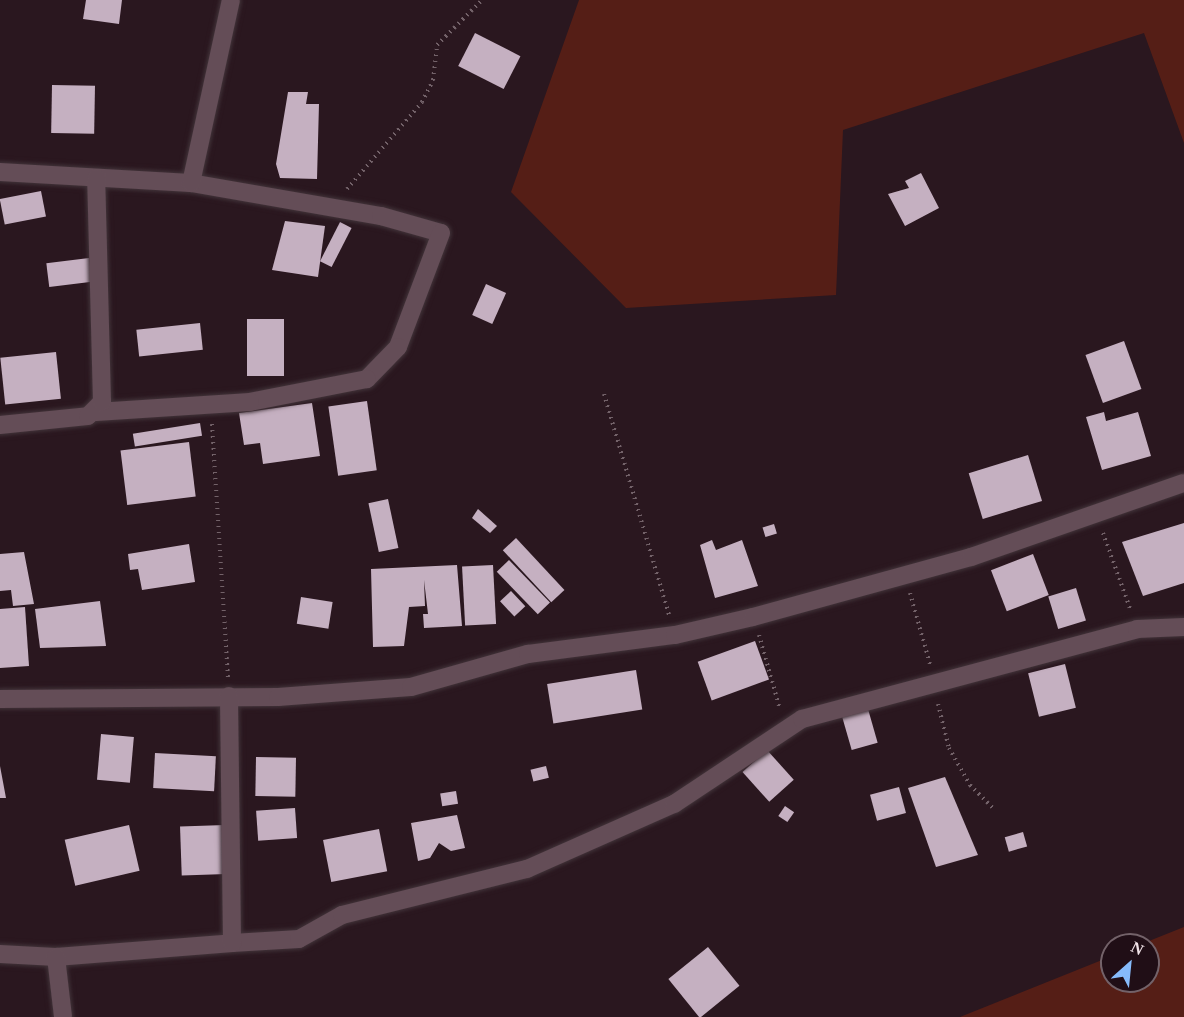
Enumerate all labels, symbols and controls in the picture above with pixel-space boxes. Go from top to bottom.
north arrow [1100,933,1160,993]
text: N [1128,938,1147,958]

